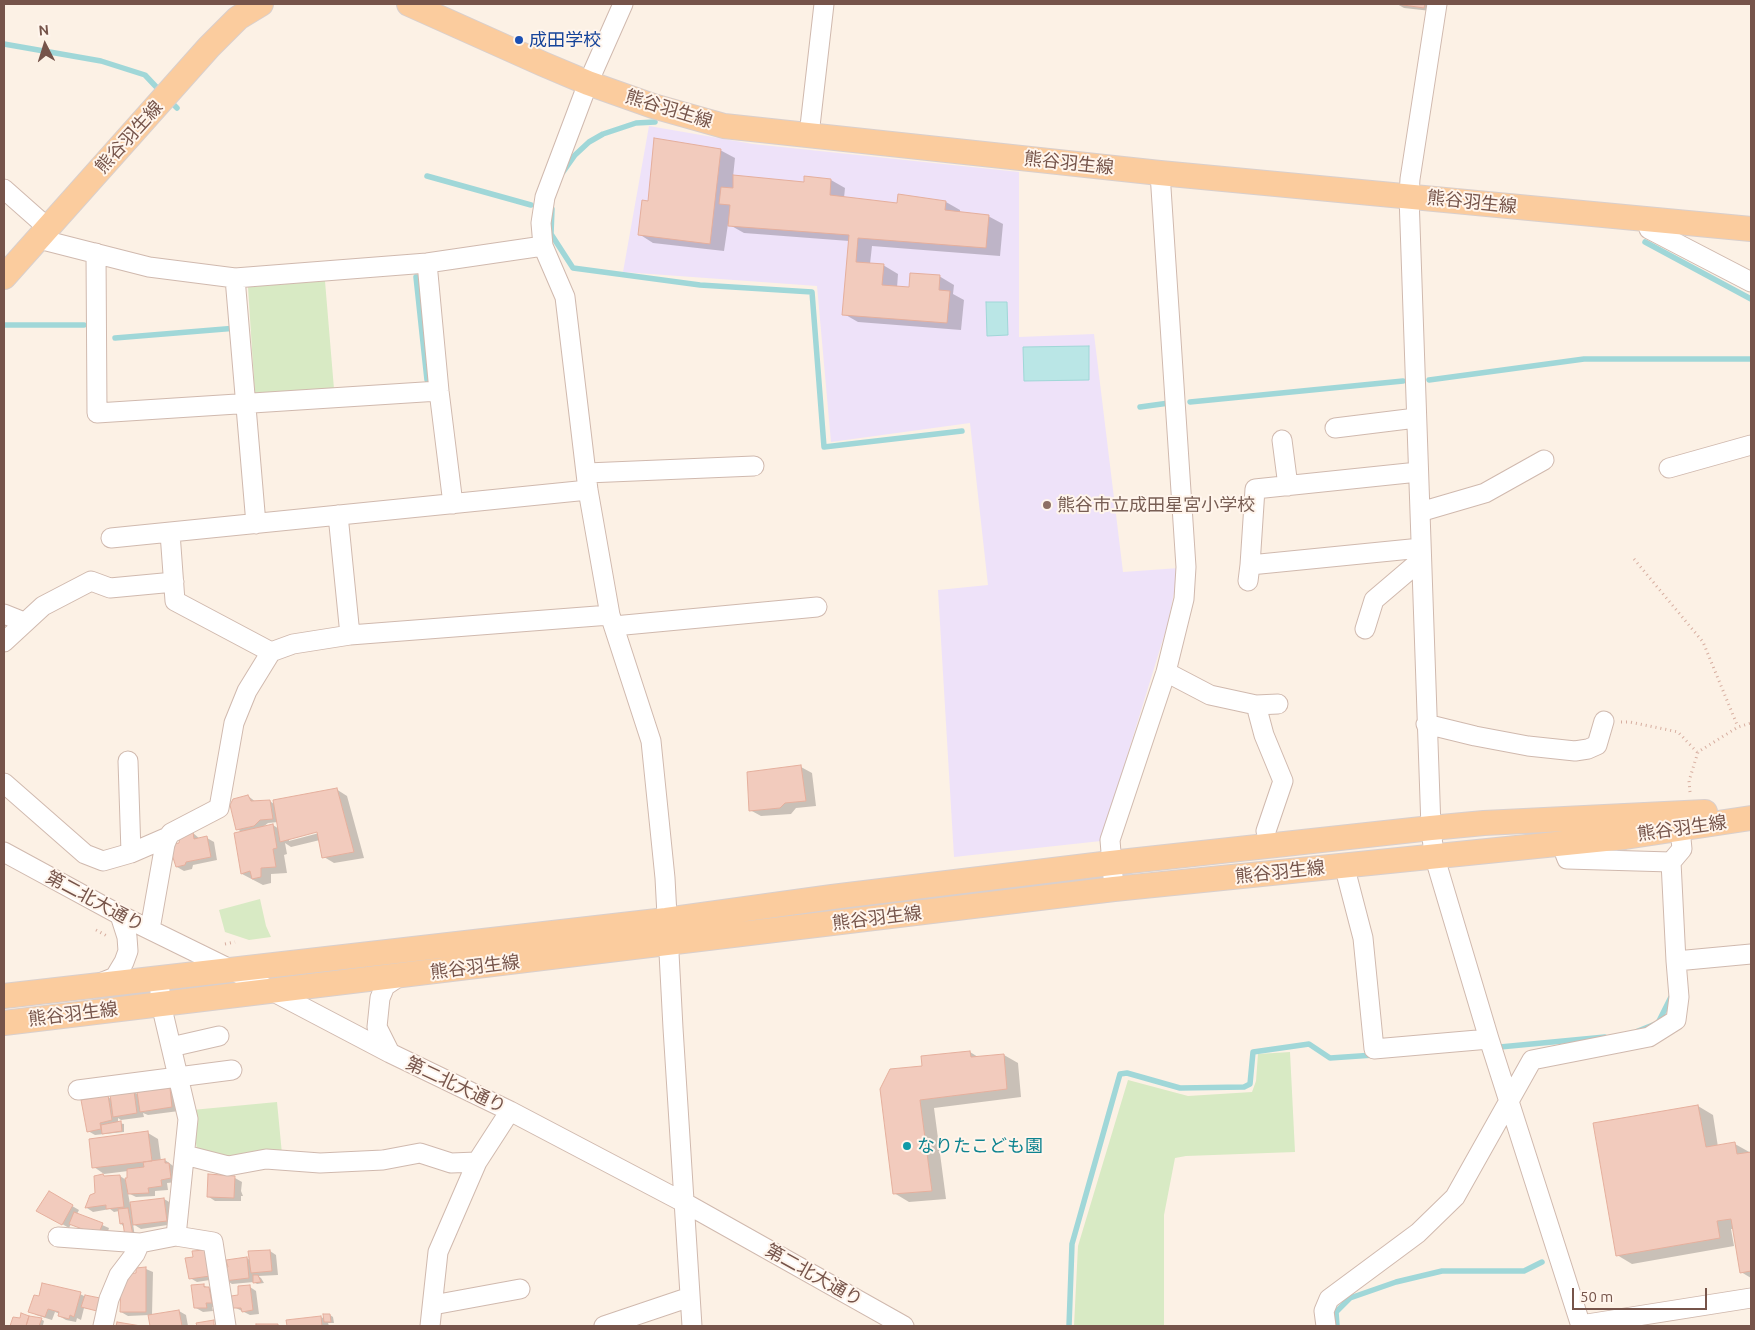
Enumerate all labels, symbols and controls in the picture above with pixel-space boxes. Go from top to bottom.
north arrow [20,20,70,70]
text: N [38,22,50,38]
place label: 成田学校 [529,29,601,51]
marker: 成田学校 [513,34,525,46]
street label: 熊谷羽生線 [623,86,715,132]
street label: 熊谷羽生線 [91,96,167,178]
street label: 熊谷羽生線 [1023,148,1115,178]
street label: 熊谷羽生線 [1426,187,1518,217]
place label: 熊谷市立成田星宮小学校 [1057,494,1255,516]
marker: 熊谷市立成田星宮小学校 [1041,499,1053,511]
street label: 熊谷羽生線 [1636,811,1728,845]
street label: 熊谷羽生線 [1234,857,1326,887]
street label: 第二北大通り [42,866,148,936]
street label: 熊谷羽生線 [831,902,923,934]
street label: 熊谷羽生線 [429,951,521,983]
street label: 熊谷羽生線 [27,998,119,1030]
street label: 第二北大通り [402,1052,510,1118]
place label: なりたこども園 [917,1135,1043,1157]
marker: なりたこども園 [901,1140,913,1152]
street label: 第二北大通り [762,1239,866,1311]
scale bar [1575,1278,1710,1310]
text: 50 m [1580,1288,1613,1305]

